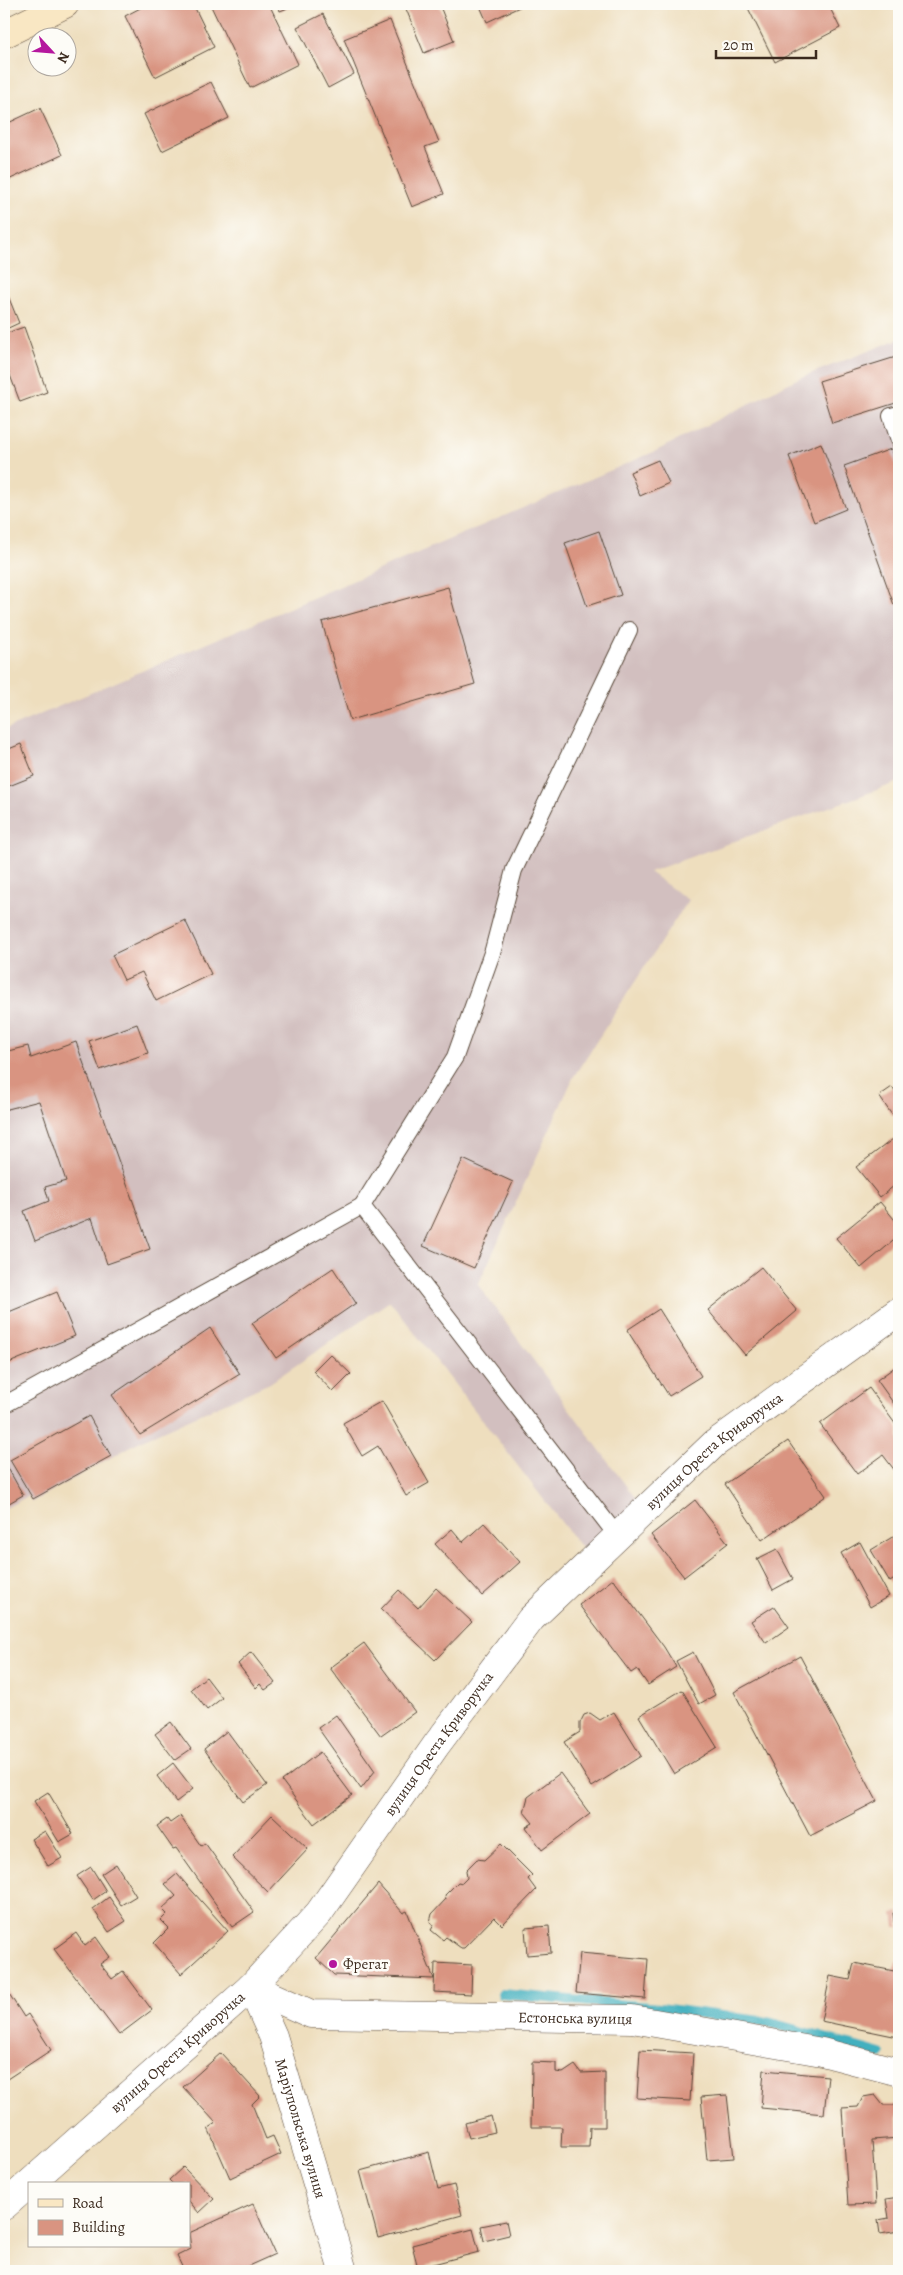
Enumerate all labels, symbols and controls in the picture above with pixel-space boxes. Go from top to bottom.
north arrow [28,28,78,78]
scale bar [716,28,816,60]
text: 20 m [723,35,754,55]
text: N [52,49,74,66]
street label: вулиця Ореста Криворучка [641,1388,787,1514]
street label: вулиця Ореста Криворучка [380,1667,498,1820]
place label: Фрегат [343,1954,388,1974]
marker: Фрегат [327,1958,339,1970]
street label: вулиця Ореста Криворучка [106,1987,249,2117]
street label: Естонська вулиця [518,2007,632,2029]
street label: Маріупольська вулиця [270,2056,331,2201]
legend [28,2182,190,2248]
text: Road [72,2193,104,2213]
text: Building [72,2217,125,2237]

